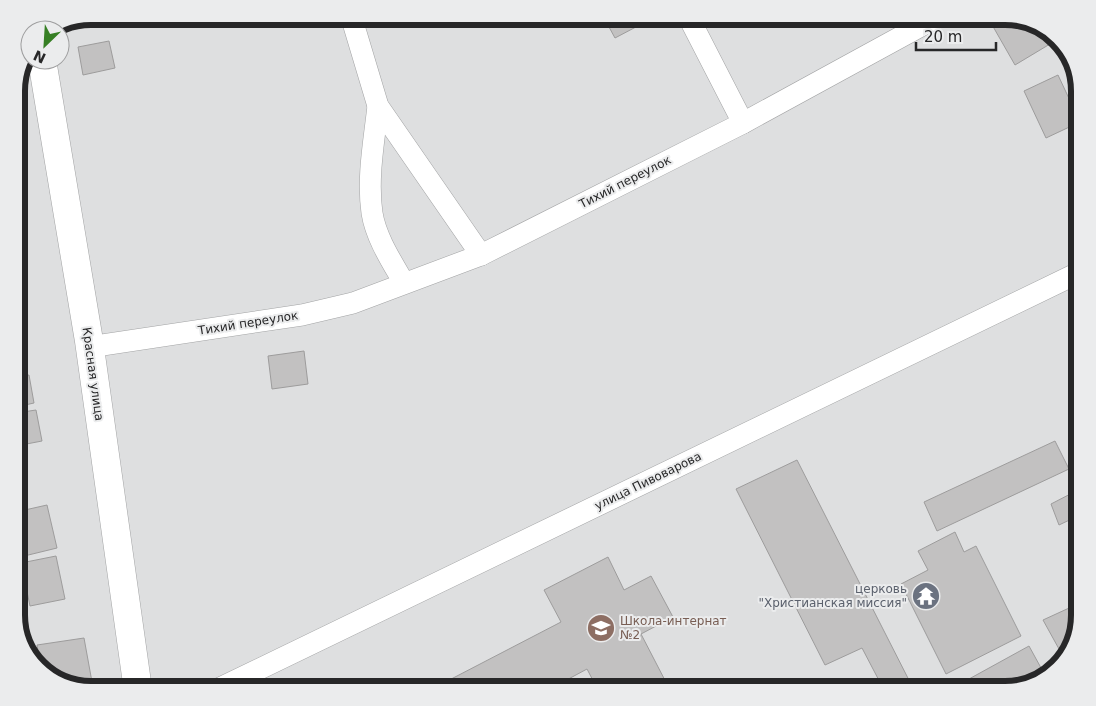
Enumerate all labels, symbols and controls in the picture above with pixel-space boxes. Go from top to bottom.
north arrow [20,20,70,70]
scale bar [916,20,996,52]
text: 20 m [924,28,962,46]
text: N [31,47,48,67]
street label: Тихий переулок [576,153,673,212]
street label: Тихий переулок [196,308,299,338]
street label: Красная улица [79,326,107,422]
street label: улица Пивоварова [592,449,704,513]
temple icon: церковь "Христианская миссия" [911,581,941,611]
place label: церковь "Христианская миссия" [758,582,907,610]
school or university icon: Школа-интернат №2 [586,613,616,643]
place label: Школа-интернат №2 [620,614,727,642]

